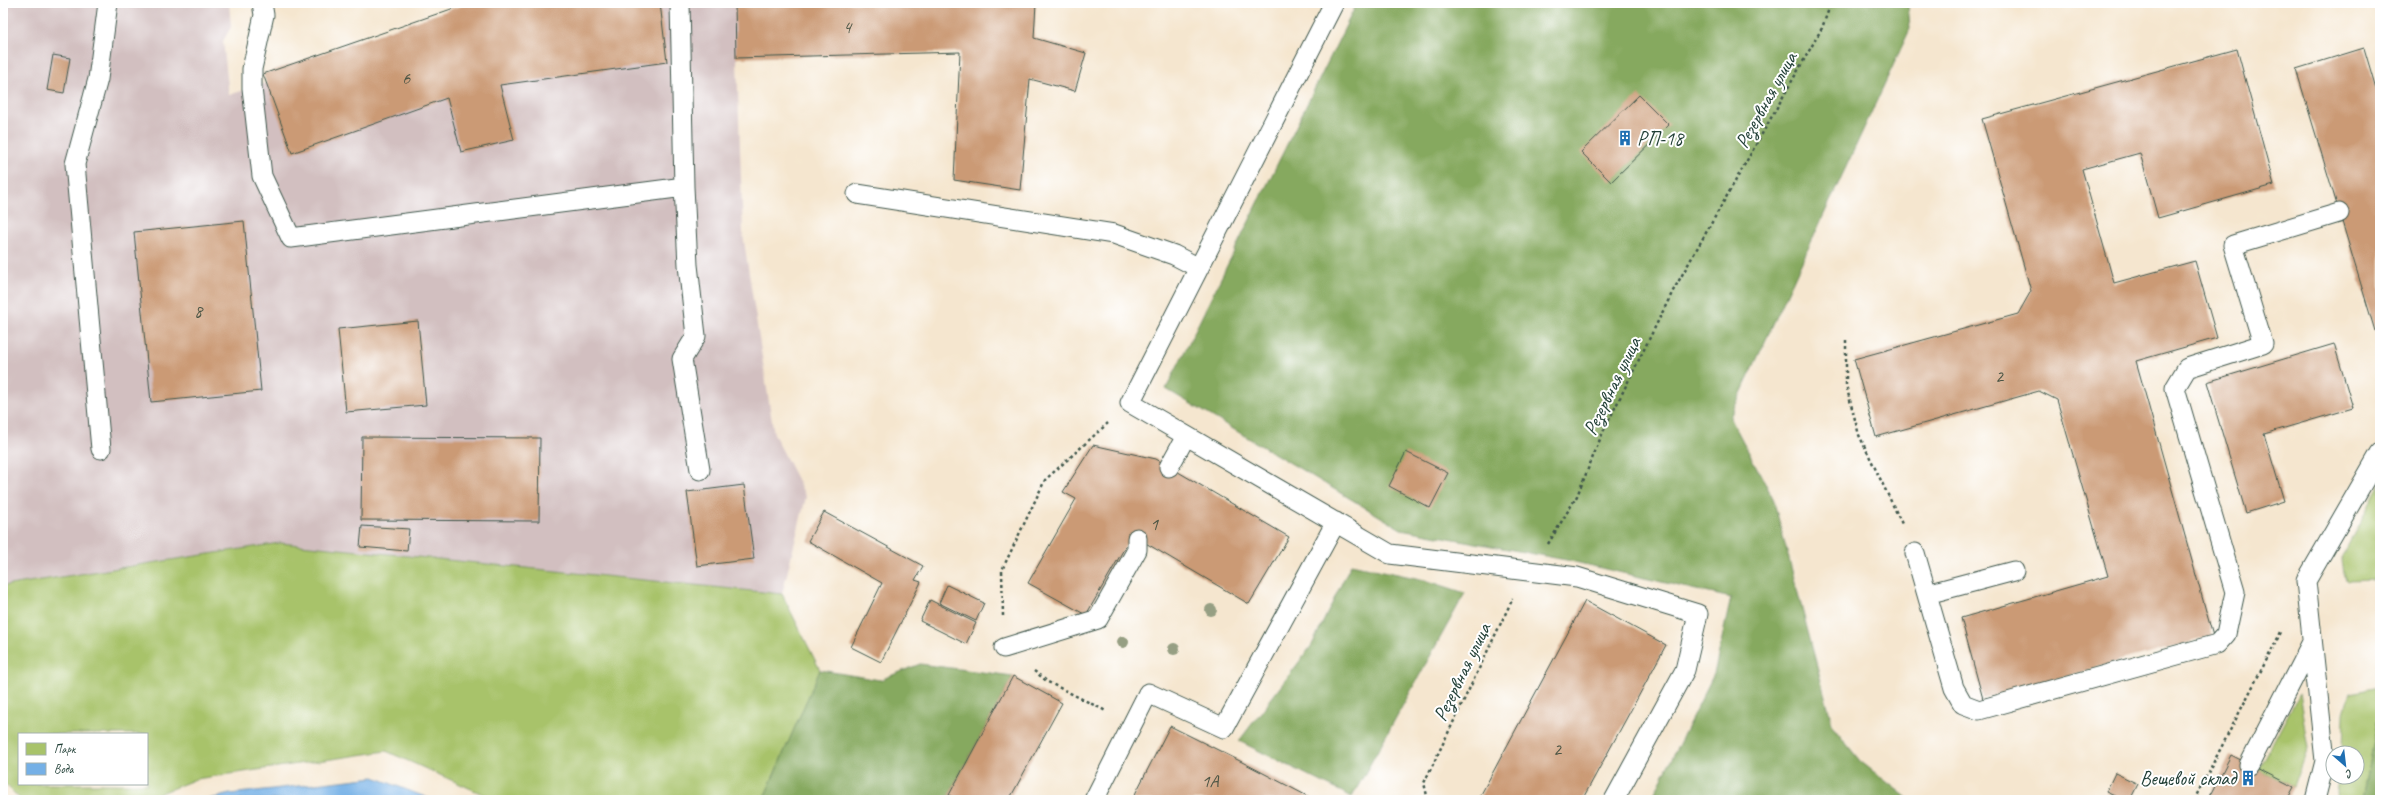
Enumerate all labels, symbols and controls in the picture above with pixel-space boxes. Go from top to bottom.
house number: 4 [843,16,853,38]
street label: Резервная улица [1729,46,1804,153]
house number: 6 [402,67,411,89]
place label: РП-18 [1637,126,1685,151]
building icon: РП-18 [1616,129,1634,147]
house number: 8 [194,300,204,322]
street label: Резервная улица [1578,332,1648,440]
house number: 2 [1995,365,2005,387]
house number: 1 [1150,513,1159,535]
street label: Резервная улица [1428,618,1498,726]
legend [18,733,148,785]
house number: 2 [1553,738,1563,760]
text: Парк [54,741,77,757]
north arrow [2325,745,2365,785]
text: Вода [54,761,75,777]
place label: Вещевой склад [2140,766,2238,791]
text: С [2343,766,2355,782]
building icon: Вещевой склад [2239,769,2257,787]
house number: 1А [1201,770,1220,792]

